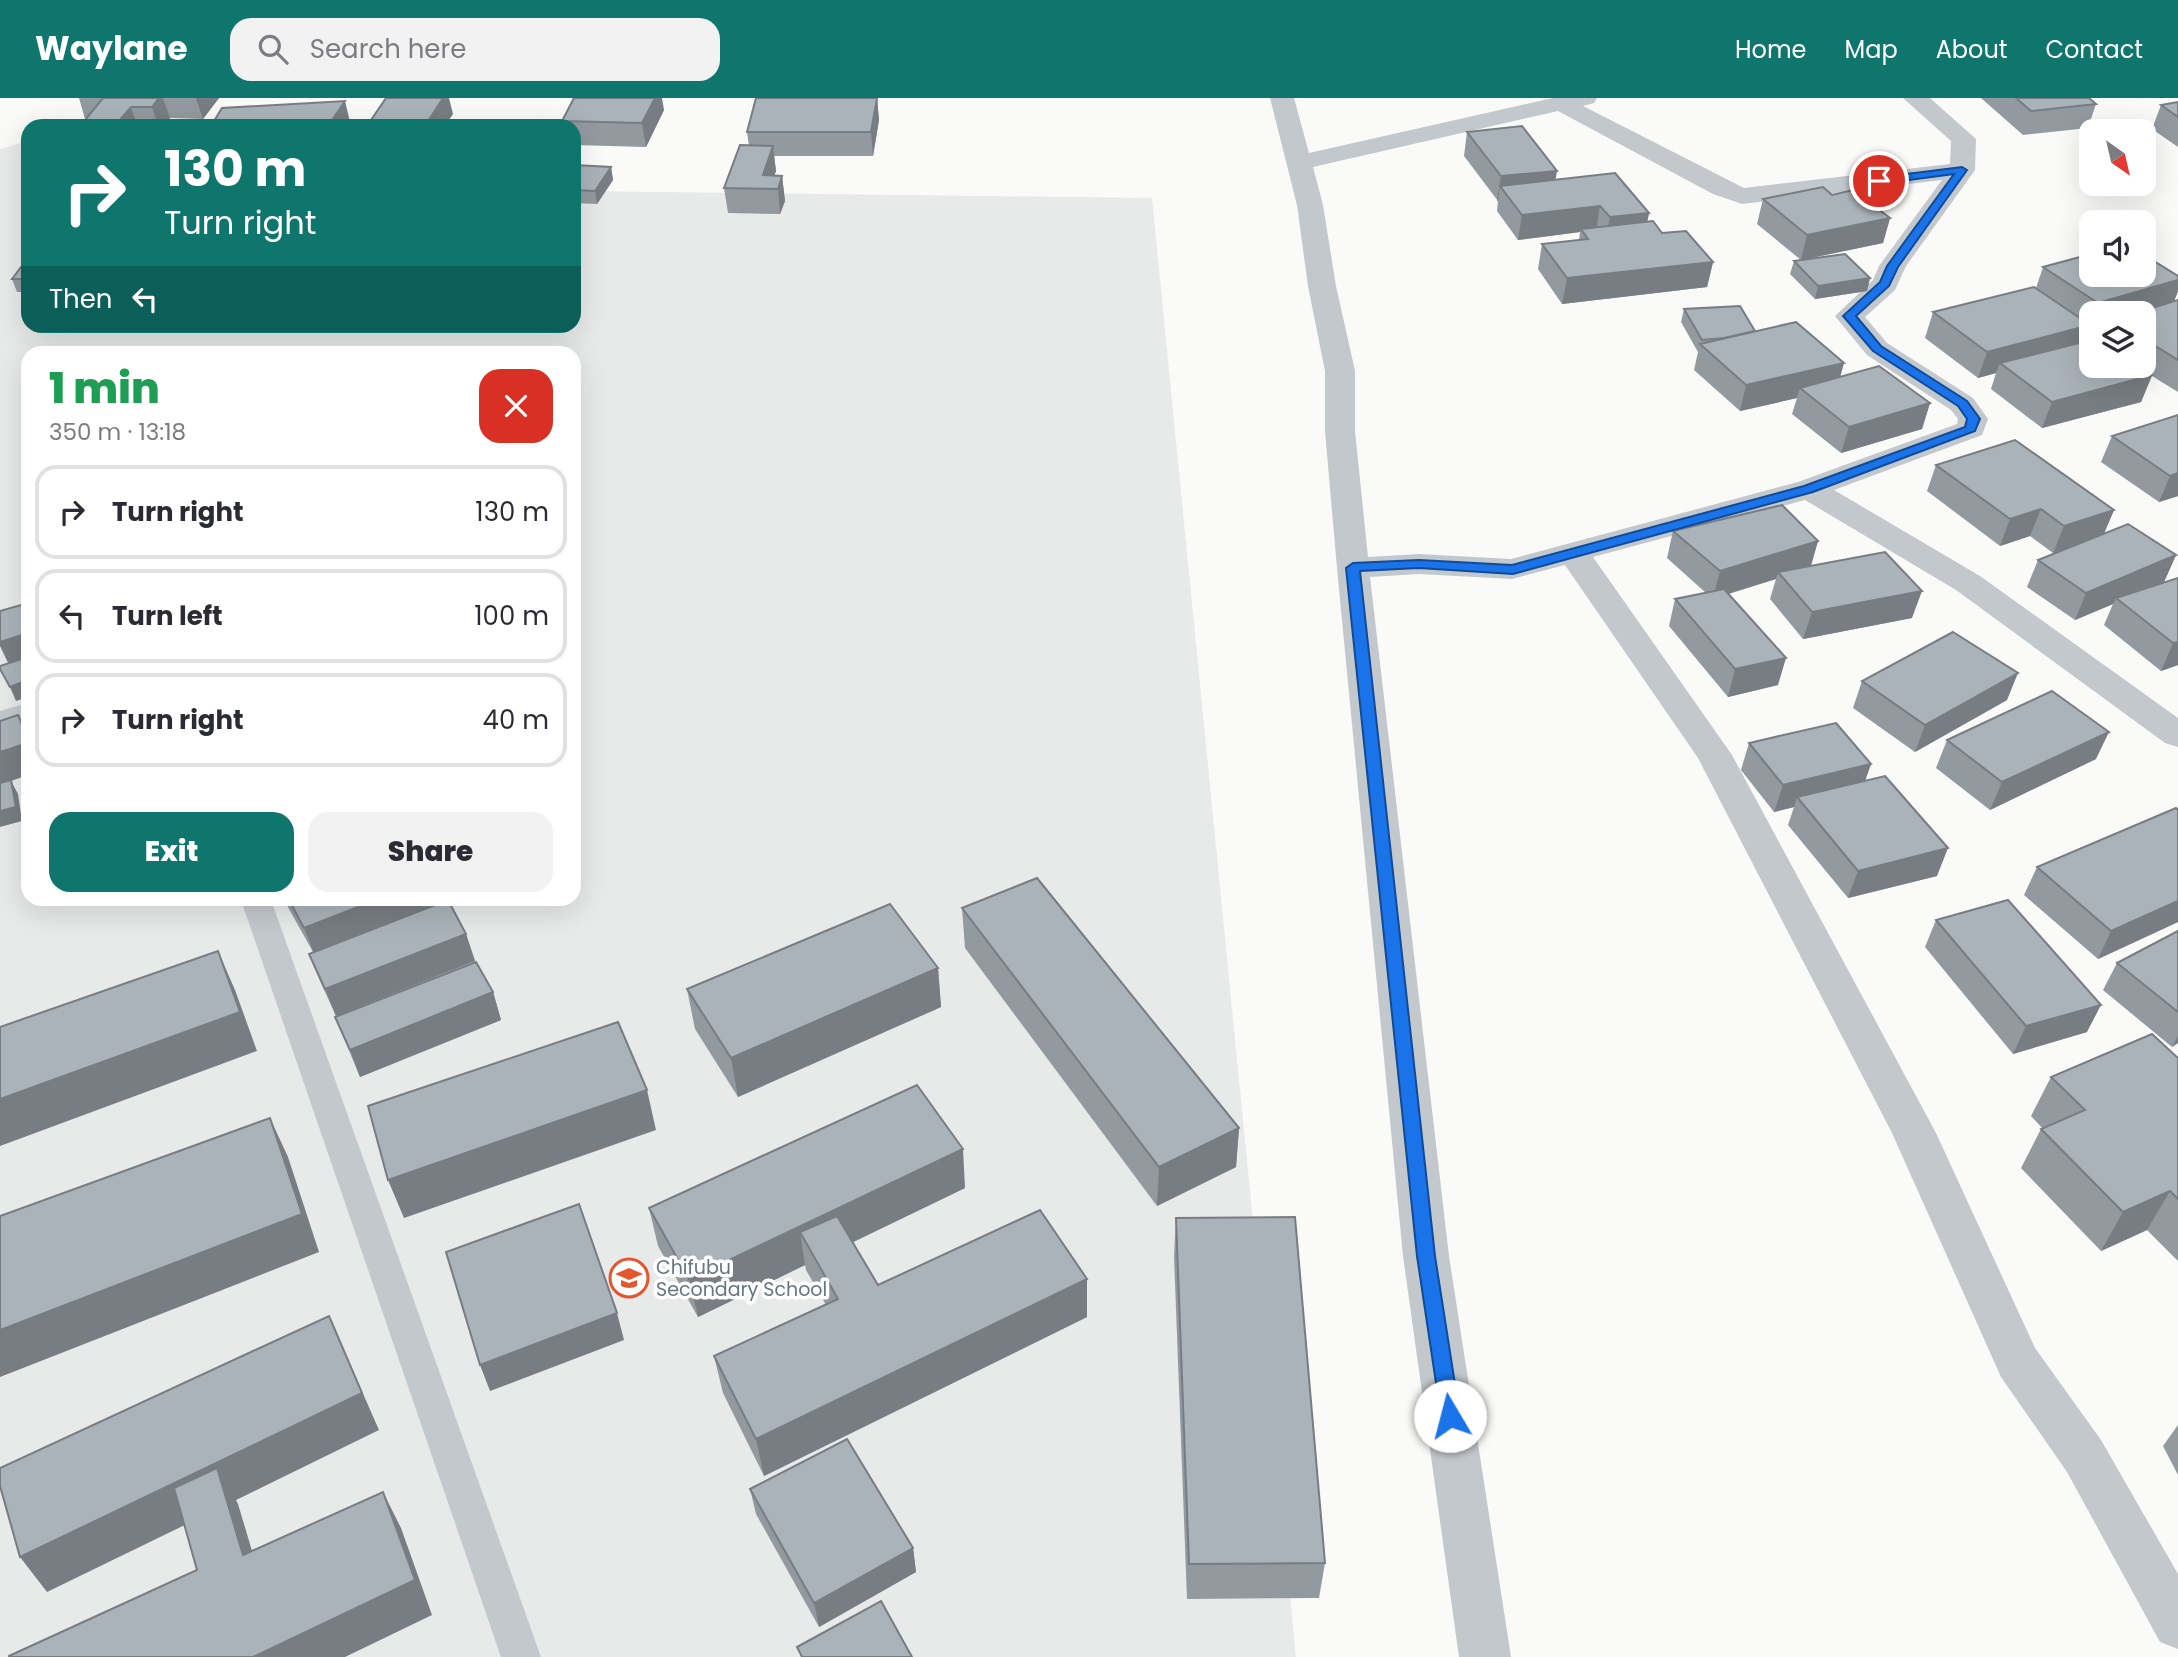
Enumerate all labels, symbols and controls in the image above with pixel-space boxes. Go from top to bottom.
search box [230,18,720,81]
text: Waylane [35,25,188,72]
icon: search [254,30,292,68]
text: Search here [310,31,466,67]
text: Home [1735,33,1807,66]
text: Map [1845,33,1898,66]
text: About [1936,33,2007,66]
text: Contact [2045,33,2143,66]
north arrow [2079,119,2156,196]
map controls [2079,119,2156,378]
text: 130 m [164,135,306,203]
icon: right [49,147,140,238]
pin [1849,151,1909,211]
icon: arrive [1860,162,1898,200]
text: Turn right [164,200,316,245]
button: sound [2079,210,2156,287]
icon: left [126,280,164,318]
text: Then [49,281,112,317]
button: layers [2079,301,2156,378]
text: 1 min [49,359,160,418]
button: close [479,369,553,443]
text: 350 m · 13:18 [49,416,186,448]
icon: right [53,493,91,531]
text: Turn right [112,494,244,530]
text: 130 m [475,494,549,530]
icon: left [53,597,91,635]
text: Turn left [112,598,223,634]
text: 100 m [474,598,549,634]
icon: right [53,701,91,739]
text: Turn right [112,702,244,738]
text: 40 m [483,702,549,738]
button: Exit [49,812,294,892]
button: Share [308,812,553,892]
place label: Chifubu Secondary School [656,1254,827,1303]
school or university icon: Chifubu Secondary School [608,1257,650,1299]
position arrow [1413,1379,1487,1453]

